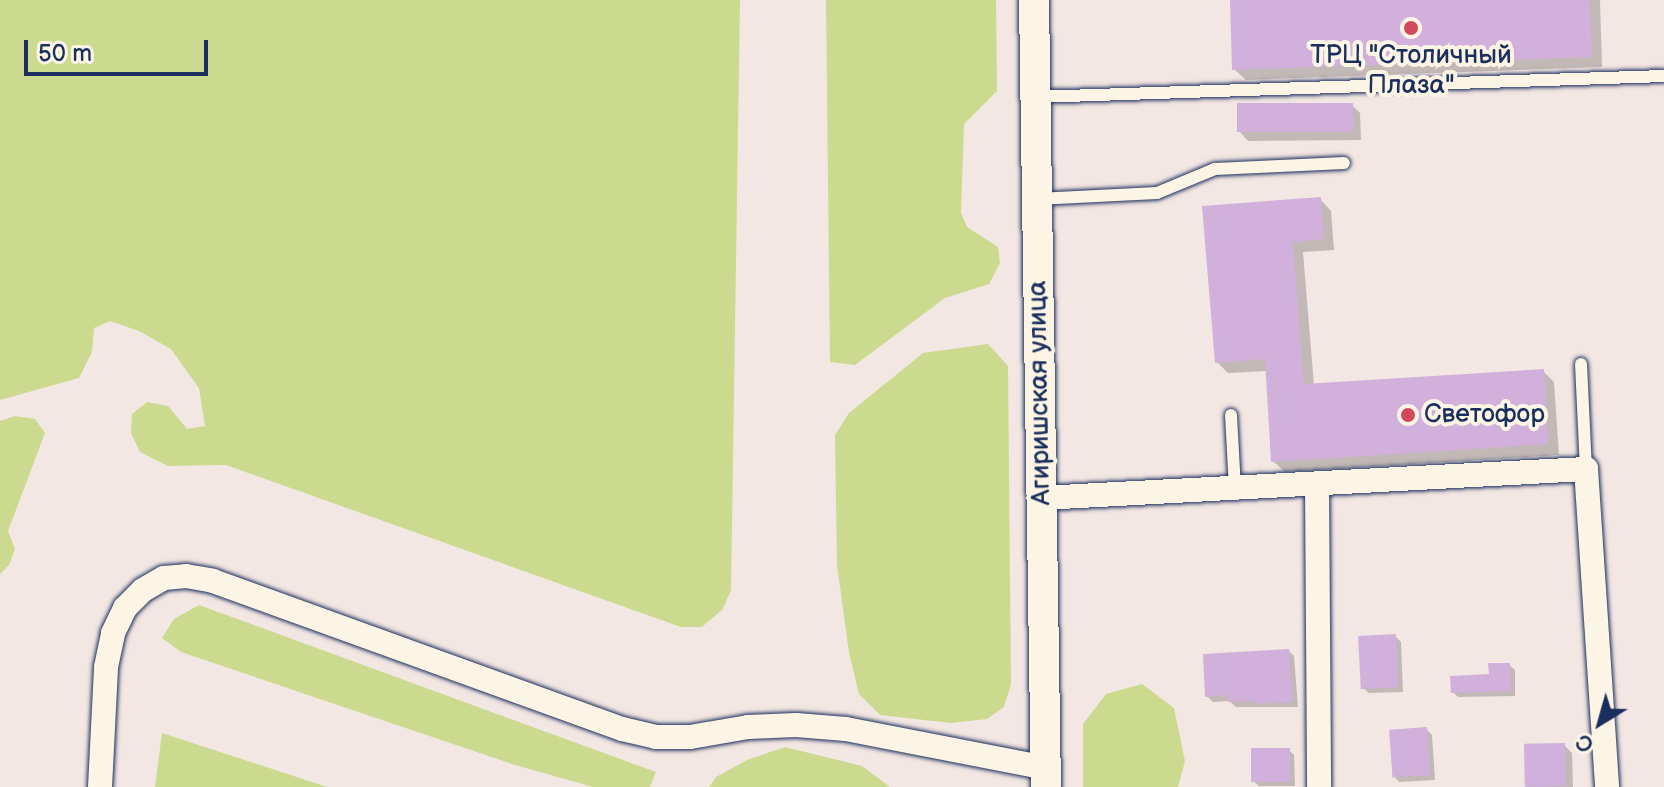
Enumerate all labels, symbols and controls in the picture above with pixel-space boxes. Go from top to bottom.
marker: ТРЦ "Столичный Плаза" [1402,19,1420,37]
scale bar [28,24,212,74]
text: 50 m [38,39,92,68]
place label: ТРЦ "Столичный Плаза" [1310,40,1512,102]
street label: Агиришская улица [1022,280,1058,506]
place label: Светофор [1424,399,1545,431]
marker: Светофор [1399,406,1417,424]
north arrow [1560,683,1640,763]
text: С [1571,727,1599,758]

